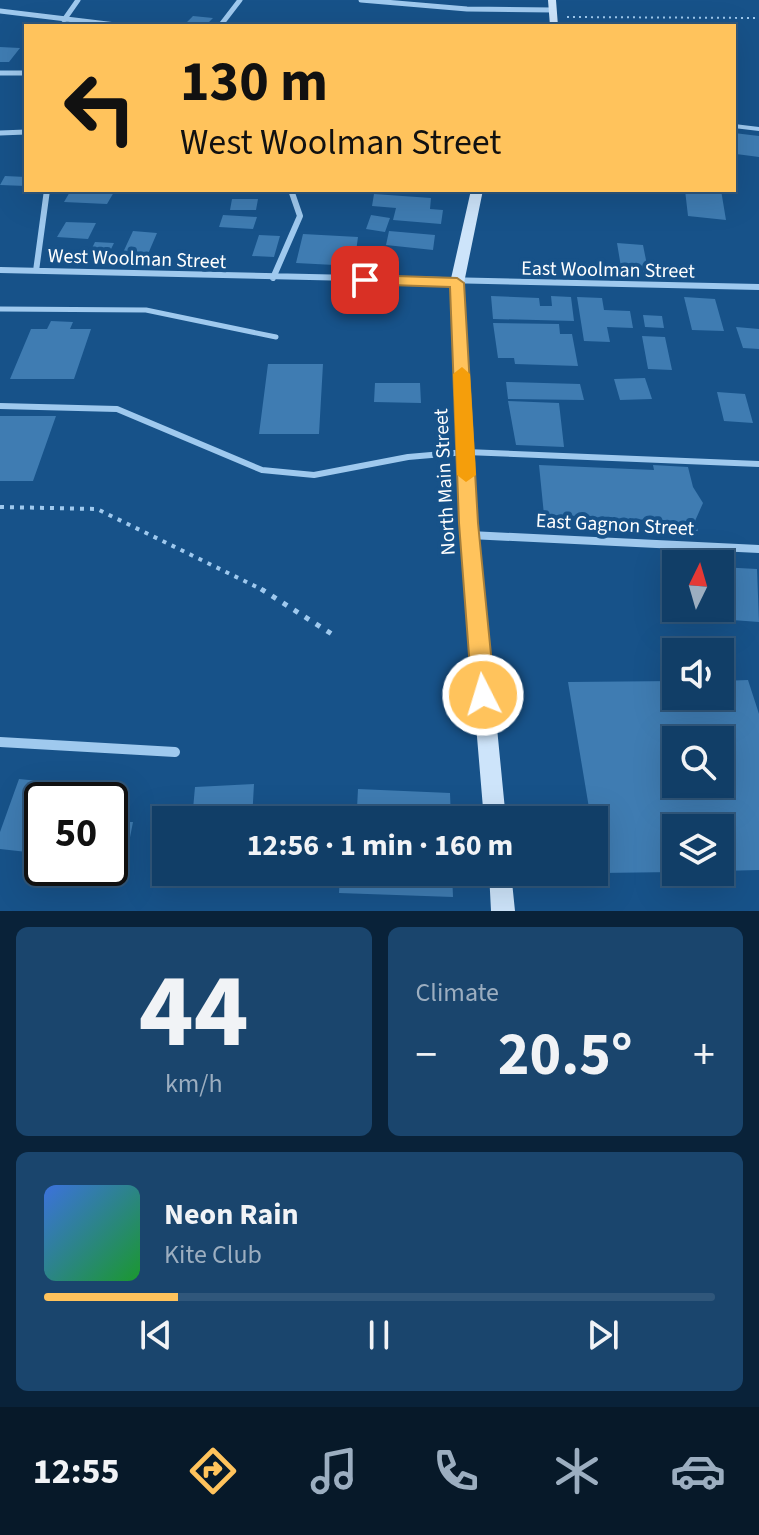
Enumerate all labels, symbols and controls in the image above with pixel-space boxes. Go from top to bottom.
text: 130 m [180,43,328,122]
icon: left [48,56,152,160]
text: West Woolman Street [180,117,501,168]
street label: West Woolman Street [47,242,227,276]
pin [331,246,399,314]
street label: East Woolman Street [521,254,695,286]
icon: arrive [343,258,387,302]
street label: North Main Street [427,408,463,556]
street label: East Gagnon Street [535,507,695,543]
north arrow [662,550,734,622]
map controls [662,550,734,886]
button: sound [662,638,734,710]
position arrow [441,653,525,737]
button: search [662,726,734,798]
speed limit sign: 50 [24,782,128,886]
button: layers [662,814,734,886]
text: 12:56 · 1 min · 160 m [247,824,513,867]
text: 44 [139,939,249,1087]
text: Climate [416,974,499,1011]
text: 20.5° [498,1013,633,1098]
text: − [416,1024,437,1087]
text: + [693,1024,715,1087]
text: km/h [165,1065,223,1102]
text: Neon Rain [164,1193,299,1236]
text: Kite Club [164,1236,262,1273]
icon: previous [134,1313,178,1357]
icon: pause [357,1313,401,1357]
icon: next [581,1313,625,1357]
icon: directions [185,1443,241,1499]
icon: music [306,1443,362,1499]
icon: phone [428,1443,484,1499]
icon: climate [549,1443,605,1499]
icon: car [670,1443,726,1499]
text: 12:55 [33,1446,120,1497]

